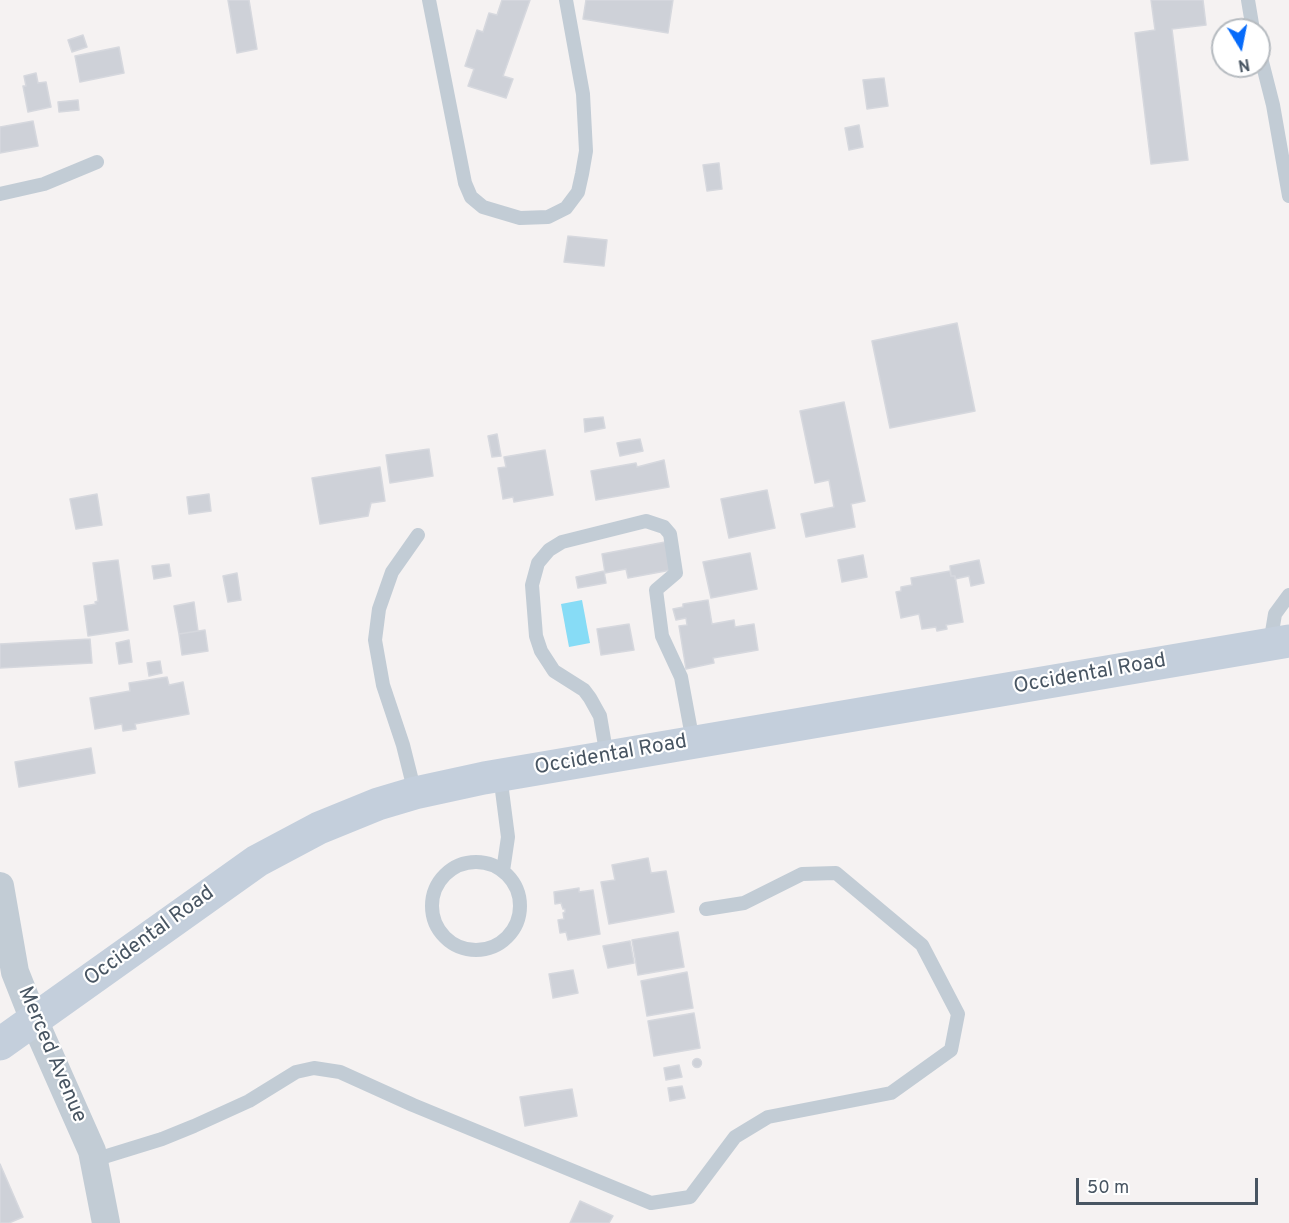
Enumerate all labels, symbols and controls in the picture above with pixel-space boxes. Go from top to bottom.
north arrow [1211,18,1271,78]
text: N [1236,53,1251,75]
street label: Occidental Road [1012,649,1168,701]
street label: Occidental Road [533,730,689,782]
street label: Occidental Road [80,881,220,993]
street label: Merced Avenue [11,983,91,1127]
scale bar [1079,1166,1260,1204]
text: 50 m [1087,1177,1129,1200]

